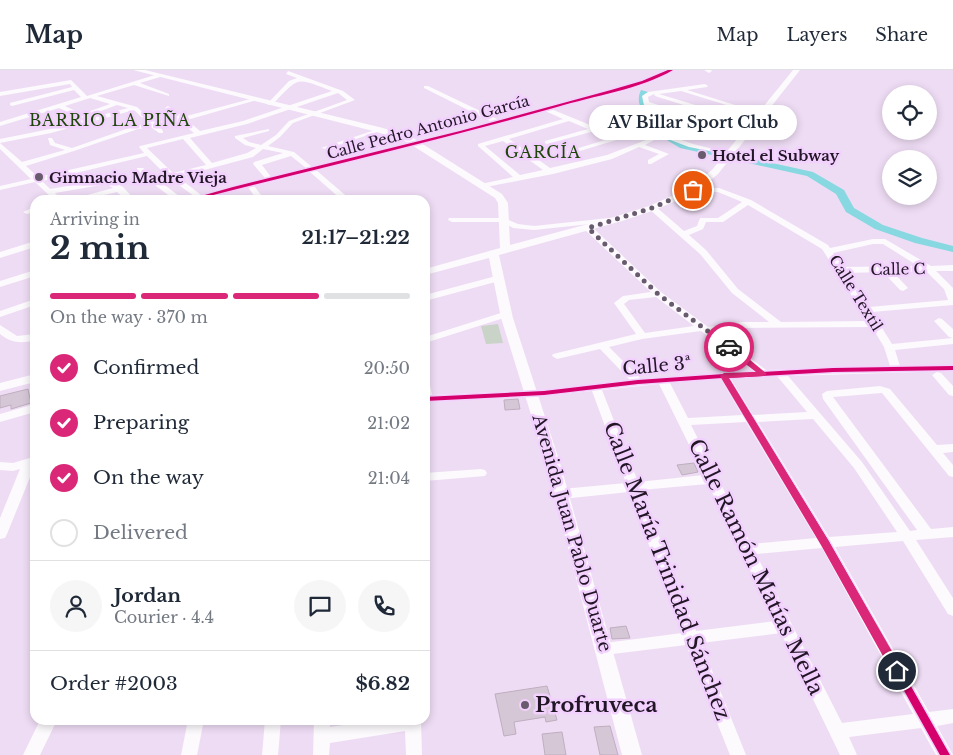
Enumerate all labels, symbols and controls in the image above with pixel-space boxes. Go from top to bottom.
text: Map [25,20,83,49]
text: Map [717,24,758,46]
text: Layers [786,24,847,46]
text: Share [875,24,928,46]
map controls [882,85,937,205]
button: locate [882,85,937,140]
street label: Calle Pedro Antonio García [325,91,532,163]
callout: AV Billar Sport Club [589,105,797,140]
district label: BARRIO LA PIÑA [29,109,191,130]
text: AV Billar Sport Club [608,112,778,132]
district label: GARCÍA [505,142,581,162]
place label: Hotel el Subway [712,146,839,165]
marker: Hotel el Subway [696,149,708,161]
button: layers [882,150,937,205]
place label: Gimnacio Madre Vieja [49,168,227,187]
pin [672,169,714,211]
marker: Gimnacio Madre Vieja [33,171,45,183]
icon: bag [679,176,707,204]
text: Arriving in [50,209,140,229]
text: 21:17–21:22 [302,226,410,249]
text: 2 min [50,228,150,268]
street label: Calle Textil [825,251,887,335]
street label: Calle C [870,259,926,279]
text: On the way · 370 m [50,307,208,327]
courier [704,322,754,372]
icon: car [715,333,743,361]
street label: Calle 3ª [621,352,693,380]
icon: check [50,354,78,382]
text: Confirmed [93,356,199,379]
text: 20:50 [364,358,410,378]
icon: check [50,409,78,437]
text: Preparing [93,411,189,434]
street label: Avenida Juan Pablo Duarte [527,411,616,654]
text: 21:02 [367,413,410,433]
street label: Calle María Trinidad Sánchez [598,418,736,724]
street label: Calle Ramón Matías Mella [683,435,830,700]
icon: check [50,464,78,492]
text: On the way [93,466,204,489]
text: 21:04 [368,468,410,488]
text: Delivered [93,521,188,544]
button: person [50,580,102,632]
button: chat [294,580,346,632]
button: phone [358,580,410,632]
text: Jordan [114,584,181,607]
text: Courier · 4.4 [114,607,214,627]
pin [876,650,918,692]
icon: home [883,657,911,685]
text: Order #2003 [50,672,178,695]
text: $6.82 [356,672,410,695]
place label: Profruveca [535,692,658,718]
marker: Profruveca [519,699,531,711]

